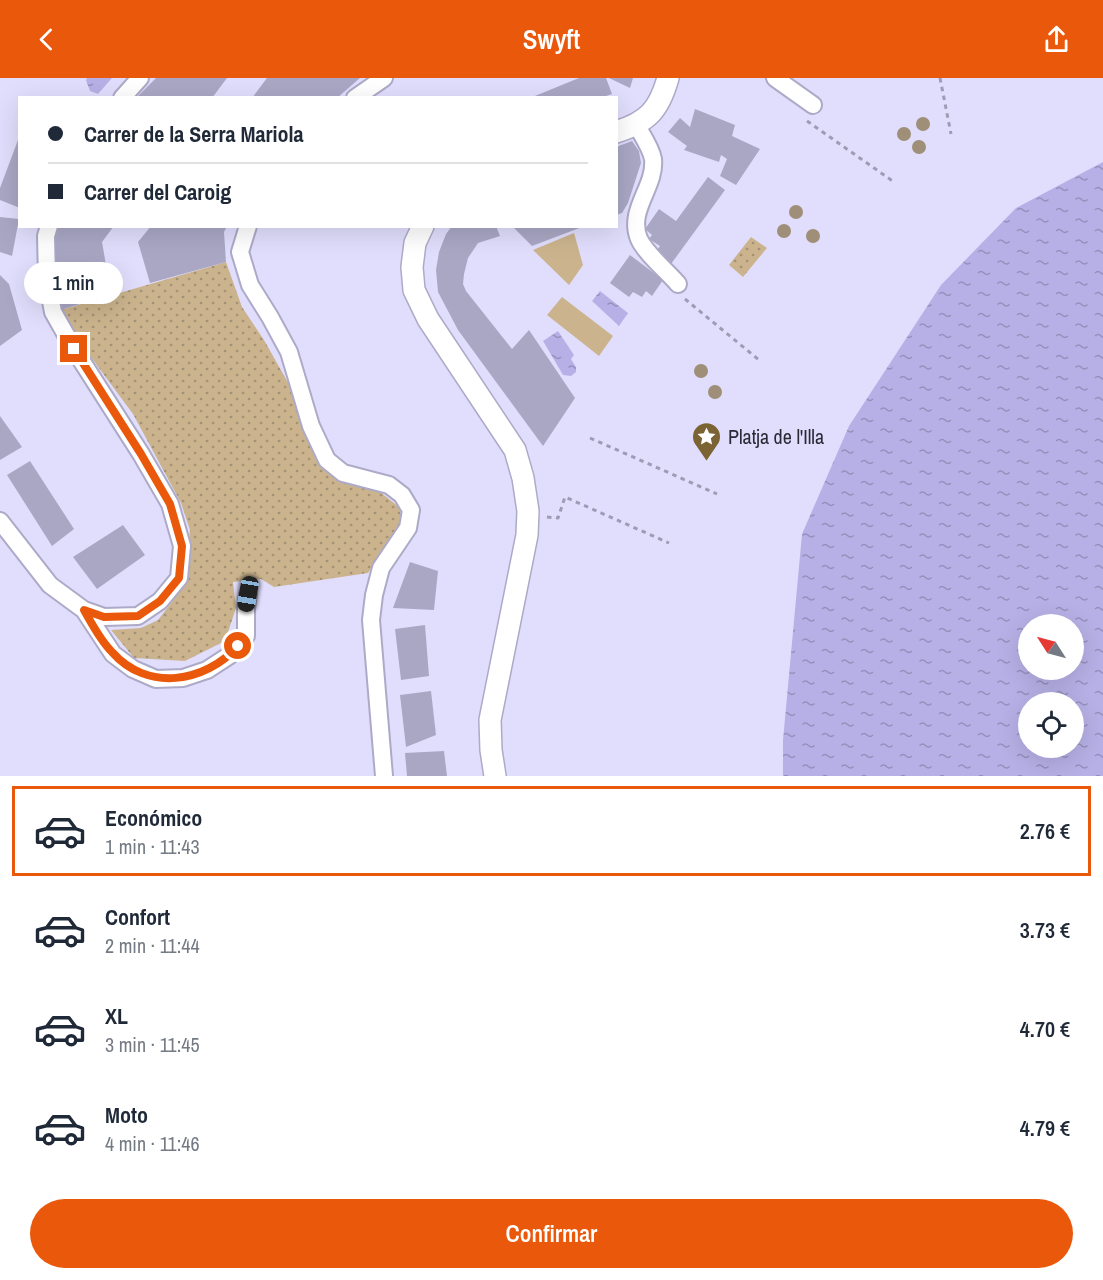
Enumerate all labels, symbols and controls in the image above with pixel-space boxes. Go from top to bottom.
text: Swyft [523,21,580,57]
icon: back [30,23,63,56]
icon: share [1040,23,1073,56]
text: Carrer de la Serra Mariola [84,119,304,149]
text: Carrer del Caroig [84,177,231,207]
callout: 1 min [25,262,124,304]
text: 1 min [52,269,95,296]
route end [60,335,87,362]
place icon: Platja de l'Illa [691,420,723,462]
place label: Platja de l'Illa [728,423,824,450]
car [236,575,260,613]
north arrow [1018,614,1084,680]
map controls [1018,614,1084,758]
route start [224,632,251,659]
button: locate [1018,692,1084,758]
text: Económico [105,803,202,833]
icon: car [33,804,87,858]
text: 2.76 € [1020,816,1070,846]
text: 1 min · 11:43 [105,833,200,860]
text: Confort [105,902,170,932]
icon: car [33,903,87,957]
text: 3.73 € [1020,915,1070,945]
text: 2 min · 11:44 [105,932,200,959]
text: XL [105,1001,128,1031]
icon: car [33,1002,87,1056]
text: 4.70 € [1020,1014,1070,1044]
text: 3 min · 11:45 [105,1031,200,1058]
text: Moto [105,1100,148,1130]
icon: car [33,1101,87,1155]
text: 4.79 € [1020,1113,1070,1143]
text: 4 min · 11:46 [105,1130,200,1157]
button: Confirmar [30,1199,1073,1268]

